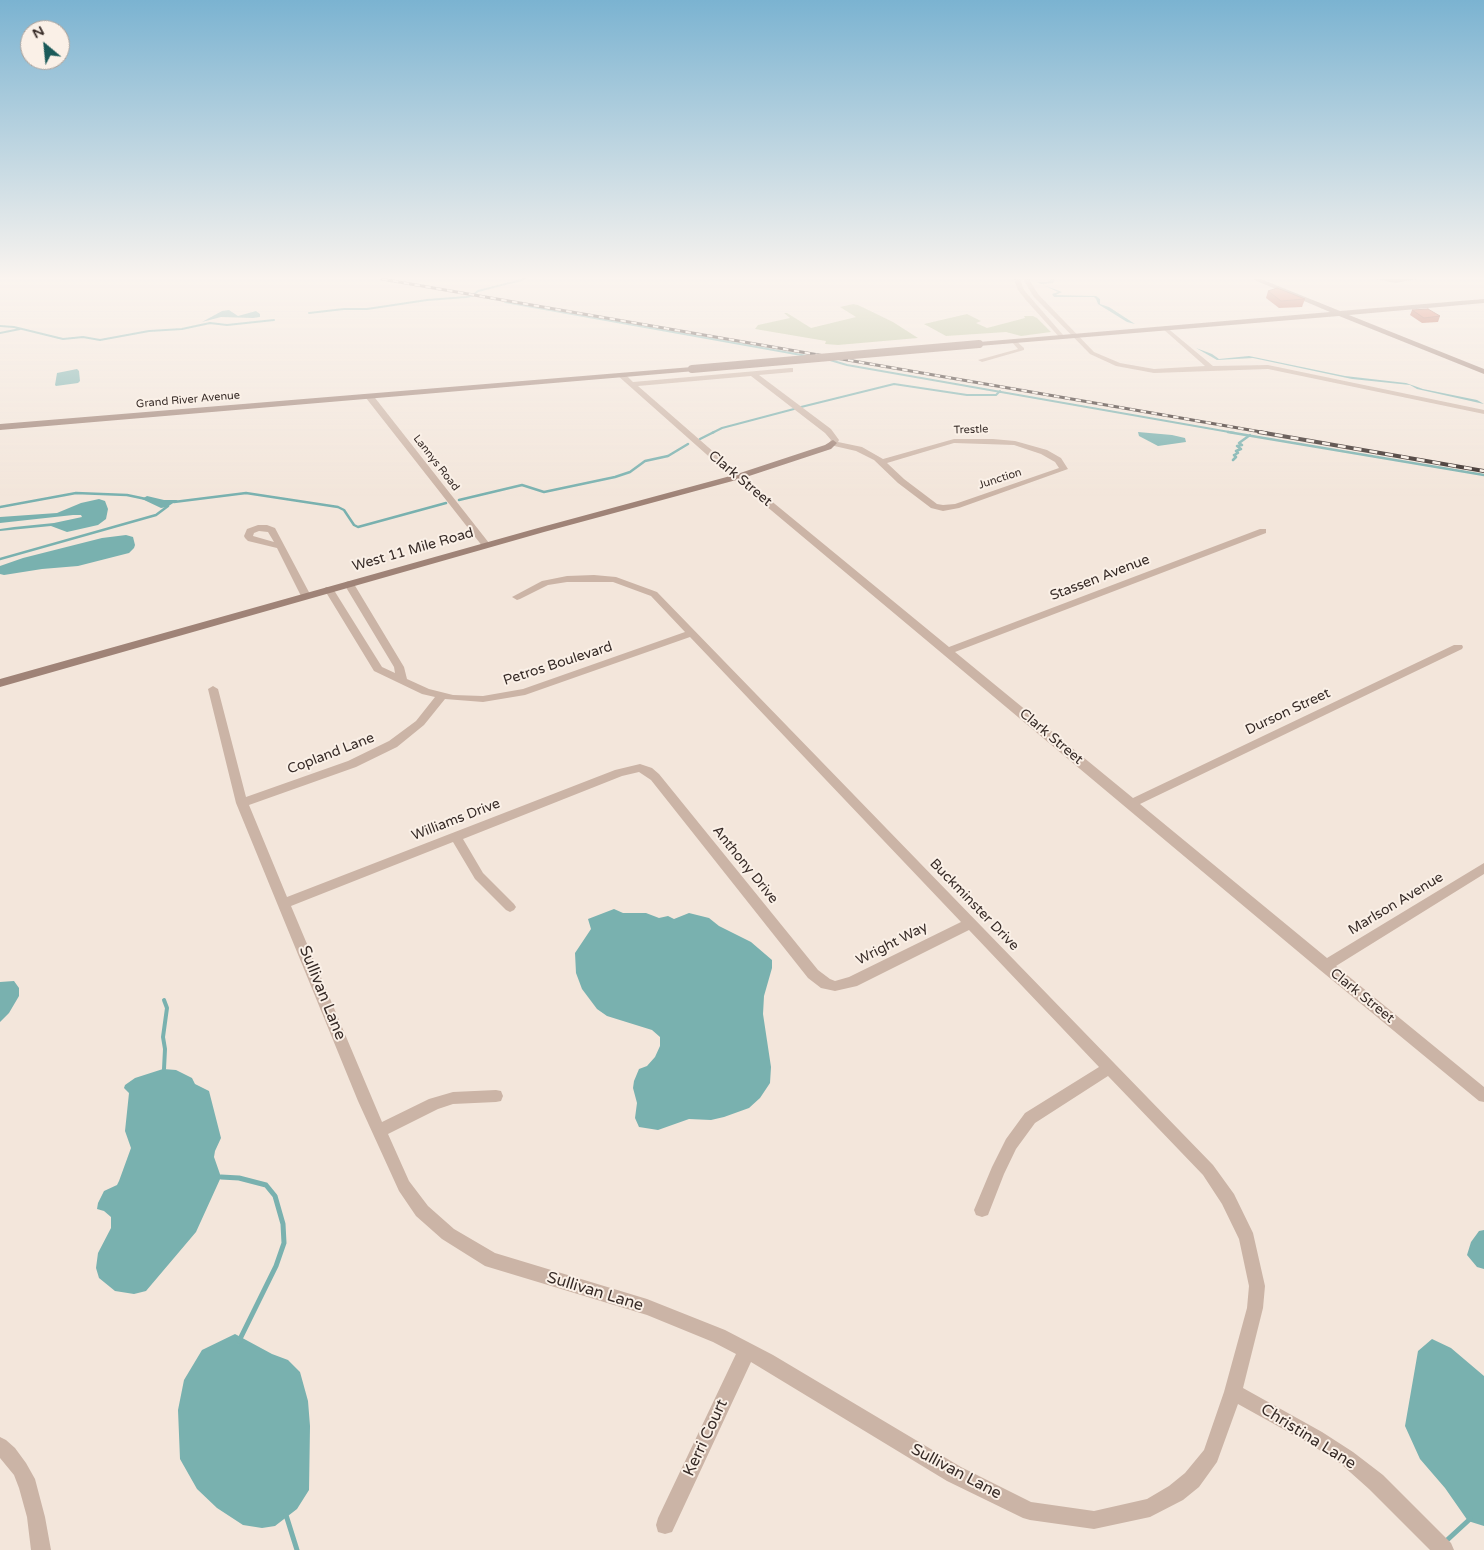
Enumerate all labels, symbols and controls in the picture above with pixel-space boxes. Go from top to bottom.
north arrow [20,20,70,70]
text: N [29,22,47,42]
street label: Grand River Avenue [136,389,240,411]
street label: Trestle [953,423,989,437]
street label: Lannys Road [410,432,462,494]
street label: Clark Street [705,448,775,510]
street label: Junction [977,466,1023,492]
street label: West 11 Mile Road [350,525,476,575]
street label: Stassen Avenue [1048,551,1152,605]
street label: Petros Boulevard [501,638,615,690]
street label: Durson Street [1243,685,1333,739]
street label: Clark Street [1016,706,1086,768]
street label: Copland Lane [285,730,377,778]
street label: Williams Drive [409,795,503,845]
street label: Anthony Drive [709,823,781,907]
street label: Buckminster Drive [926,855,1022,955]
street label: Marlson Avenue [1345,869,1447,939]
street label: Wright Way [853,919,931,969]
street label: Sullivan Lane [294,943,350,1043]
street label: Clark Street [1327,965,1397,1027]
street label: Sullivan Lane [545,1268,645,1316]
street label: Kerri Court [680,1396,732,1480]
street label: Christina Lane [1257,1400,1359,1474]
street label: Sullivan Lane [907,1440,1005,1504]

